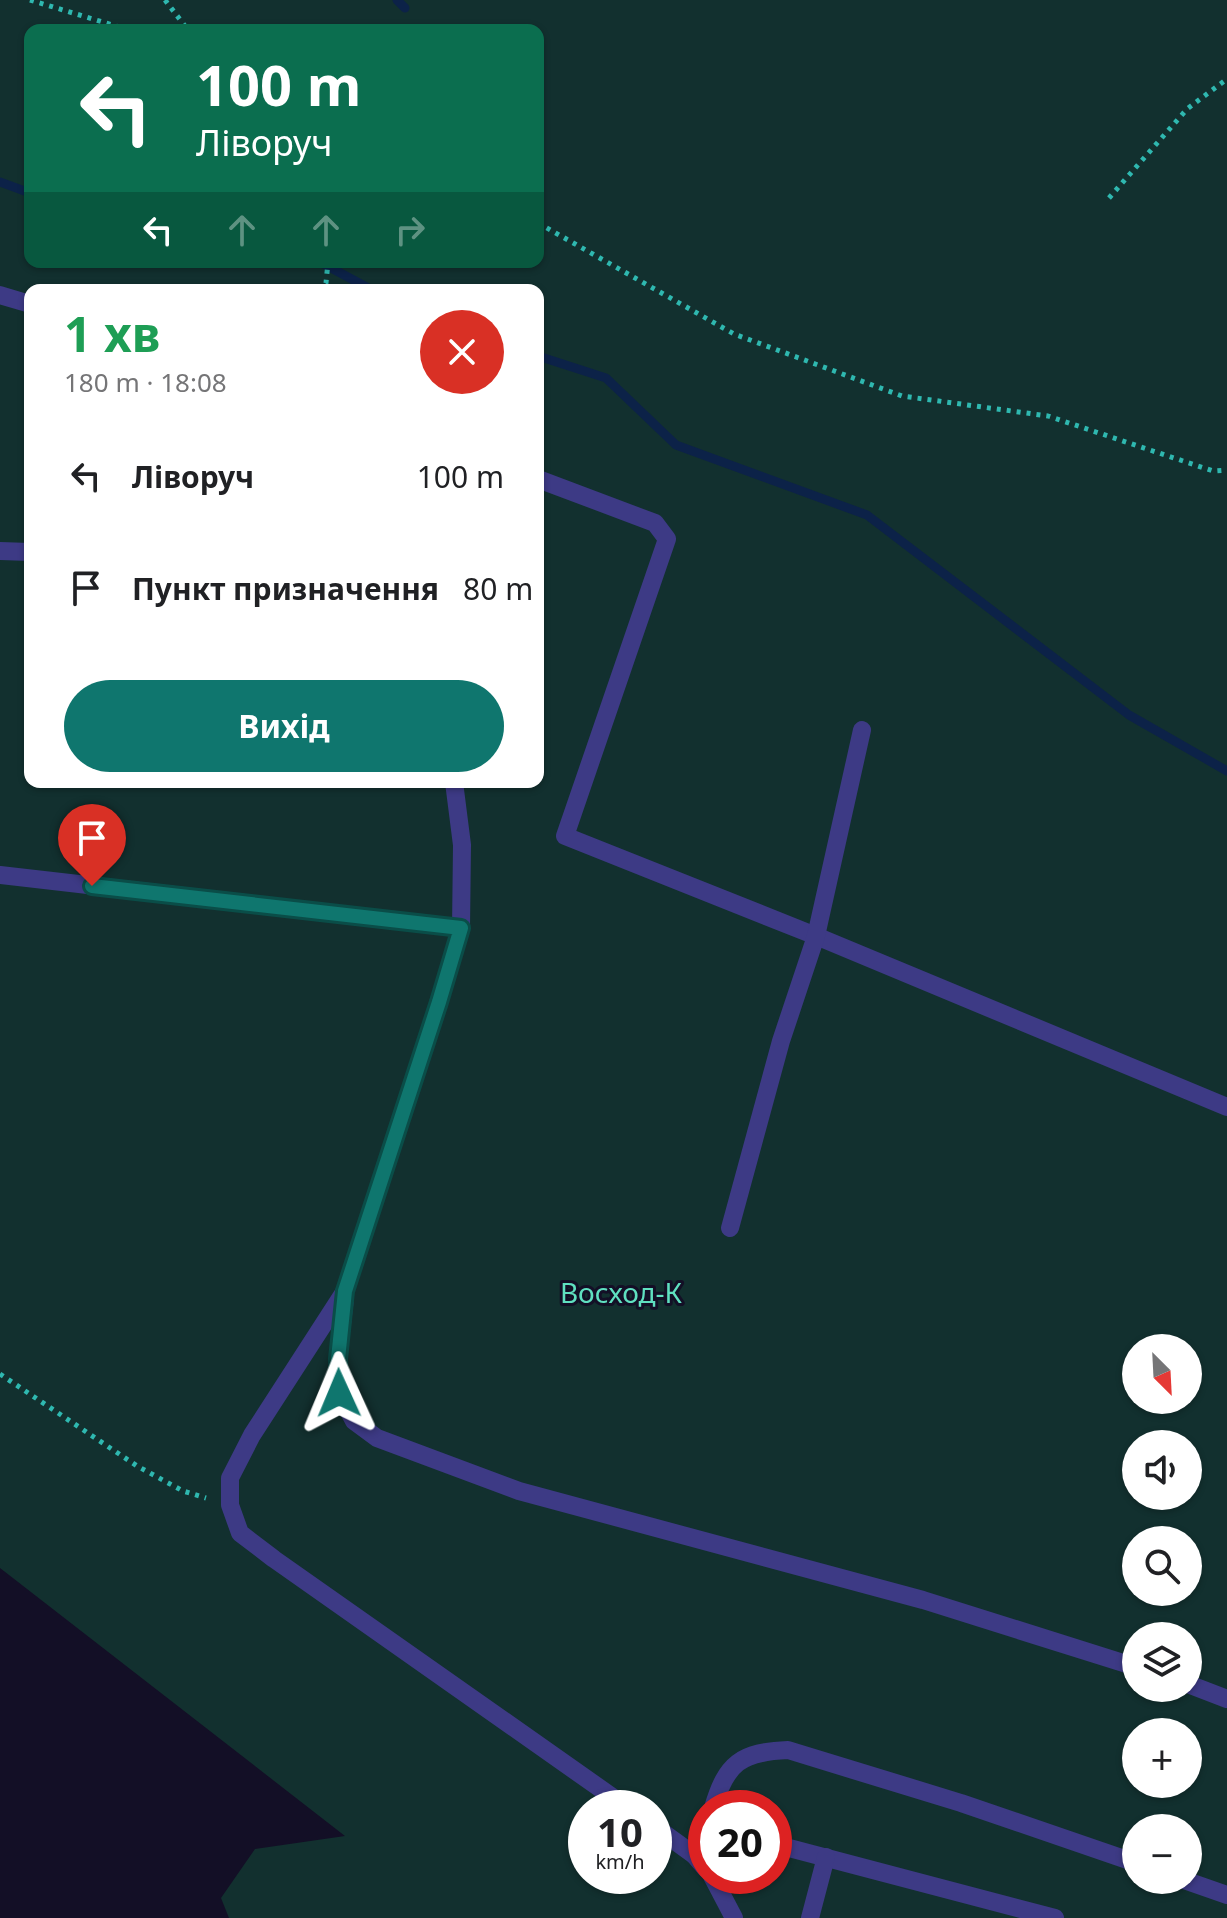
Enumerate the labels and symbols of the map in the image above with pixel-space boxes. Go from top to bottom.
pin [58,804,126,886]
park label: Восход-К [560,1273,683,1311]
north arrow [1122,1334,1202,1414]
position arrow [297,1351,381,1435]
speed limit sign: 20 [688,1790,792,1894]

